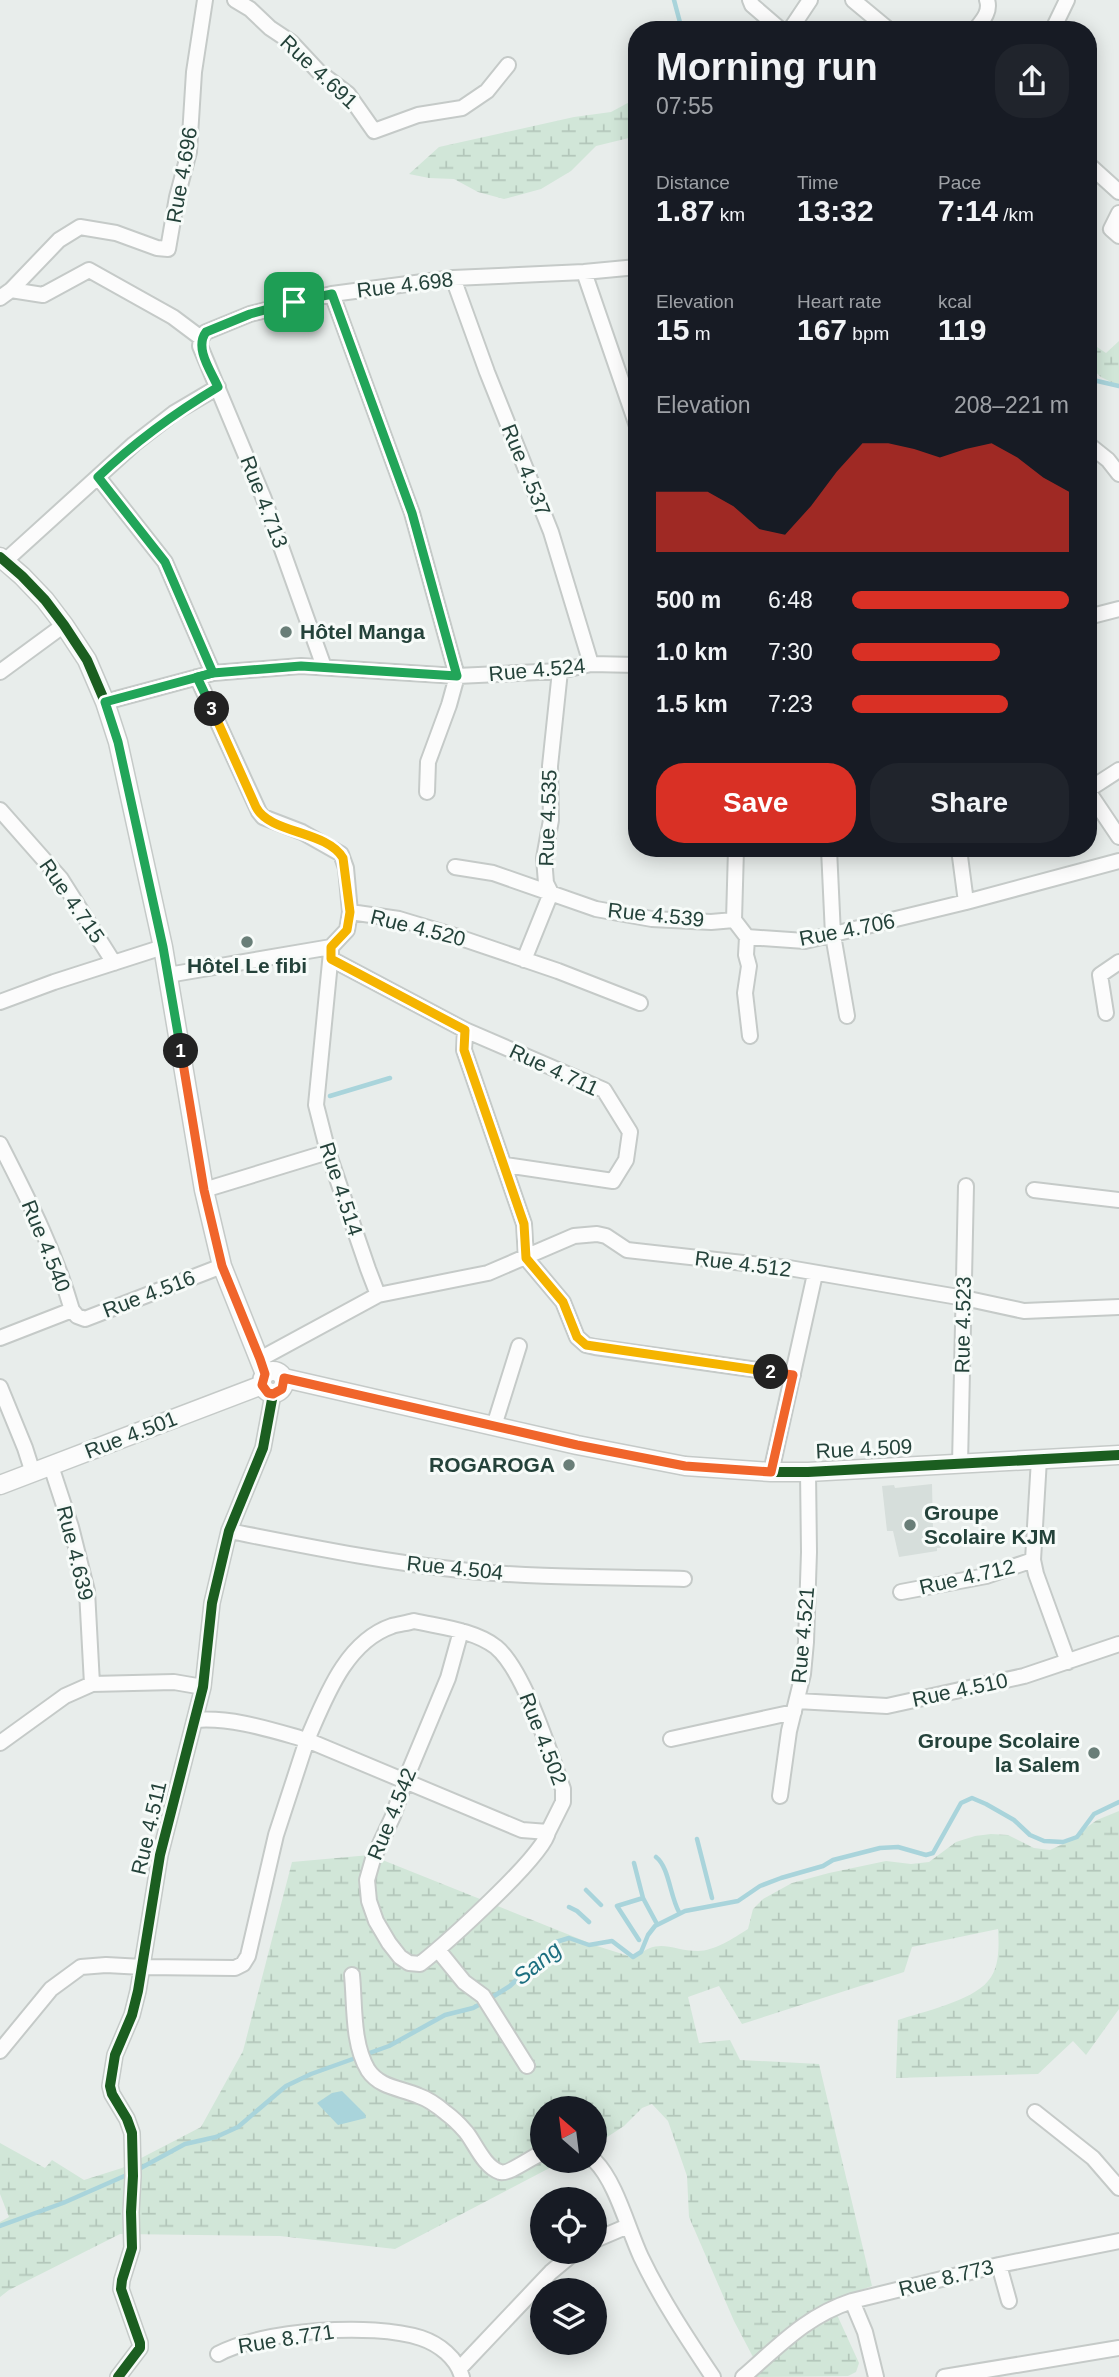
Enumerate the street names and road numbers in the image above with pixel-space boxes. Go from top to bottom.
street label: Rue 4.691 [276,30,363,113]
street label: Rue 4.696 [162,125,201,225]
street label: Rue 4.698 [355,267,454,302]
street label: Rue 4.537 [498,421,555,519]
street label: Rue 4.713 [236,452,293,551]
street label: Rue 4.524 [488,654,587,685]
street label: Rue 4.535 [534,769,561,867]
street label: Rue 4.715 [35,854,110,947]
street label: Rue 4.539 [607,898,705,931]
street label: Rue 4.520 [368,905,468,950]
street label: Rue 4.706 [797,909,897,950]
street label: Rue 4.711 [506,1039,602,1100]
street label: Rue 4.514 [316,1139,367,1239]
street label: Rue 4.540 [18,1197,75,1295]
street label: Rue 4.512 [694,1246,793,1281]
street label: Rue 4.516 [99,1265,198,1322]
street label: Rue 4.523 [950,1276,975,1374]
street label: Rue 4.501 [81,1406,180,1463]
street label: Rue 4.509 [815,1434,913,1463]
street label: Rue 4.639 [53,1503,98,1603]
street label: Rue 4.504 [406,1551,505,1584]
street label: Rue 4.712 [917,1554,1017,1599]
street label: Rue 4.521 [787,1586,818,1684]
street label: Rue 4.510 [910,1668,1010,1711]
street label: Rue 4.502 [515,1689,572,1788]
street label: Rue 4.542 [363,1765,420,1863]
street label: Rue 4.511 [127,1779,170,1877]
street label: Rue 8.773 [896,2255,996,2300]
street label: Rue 8.771 [236,2320,336,2357]

